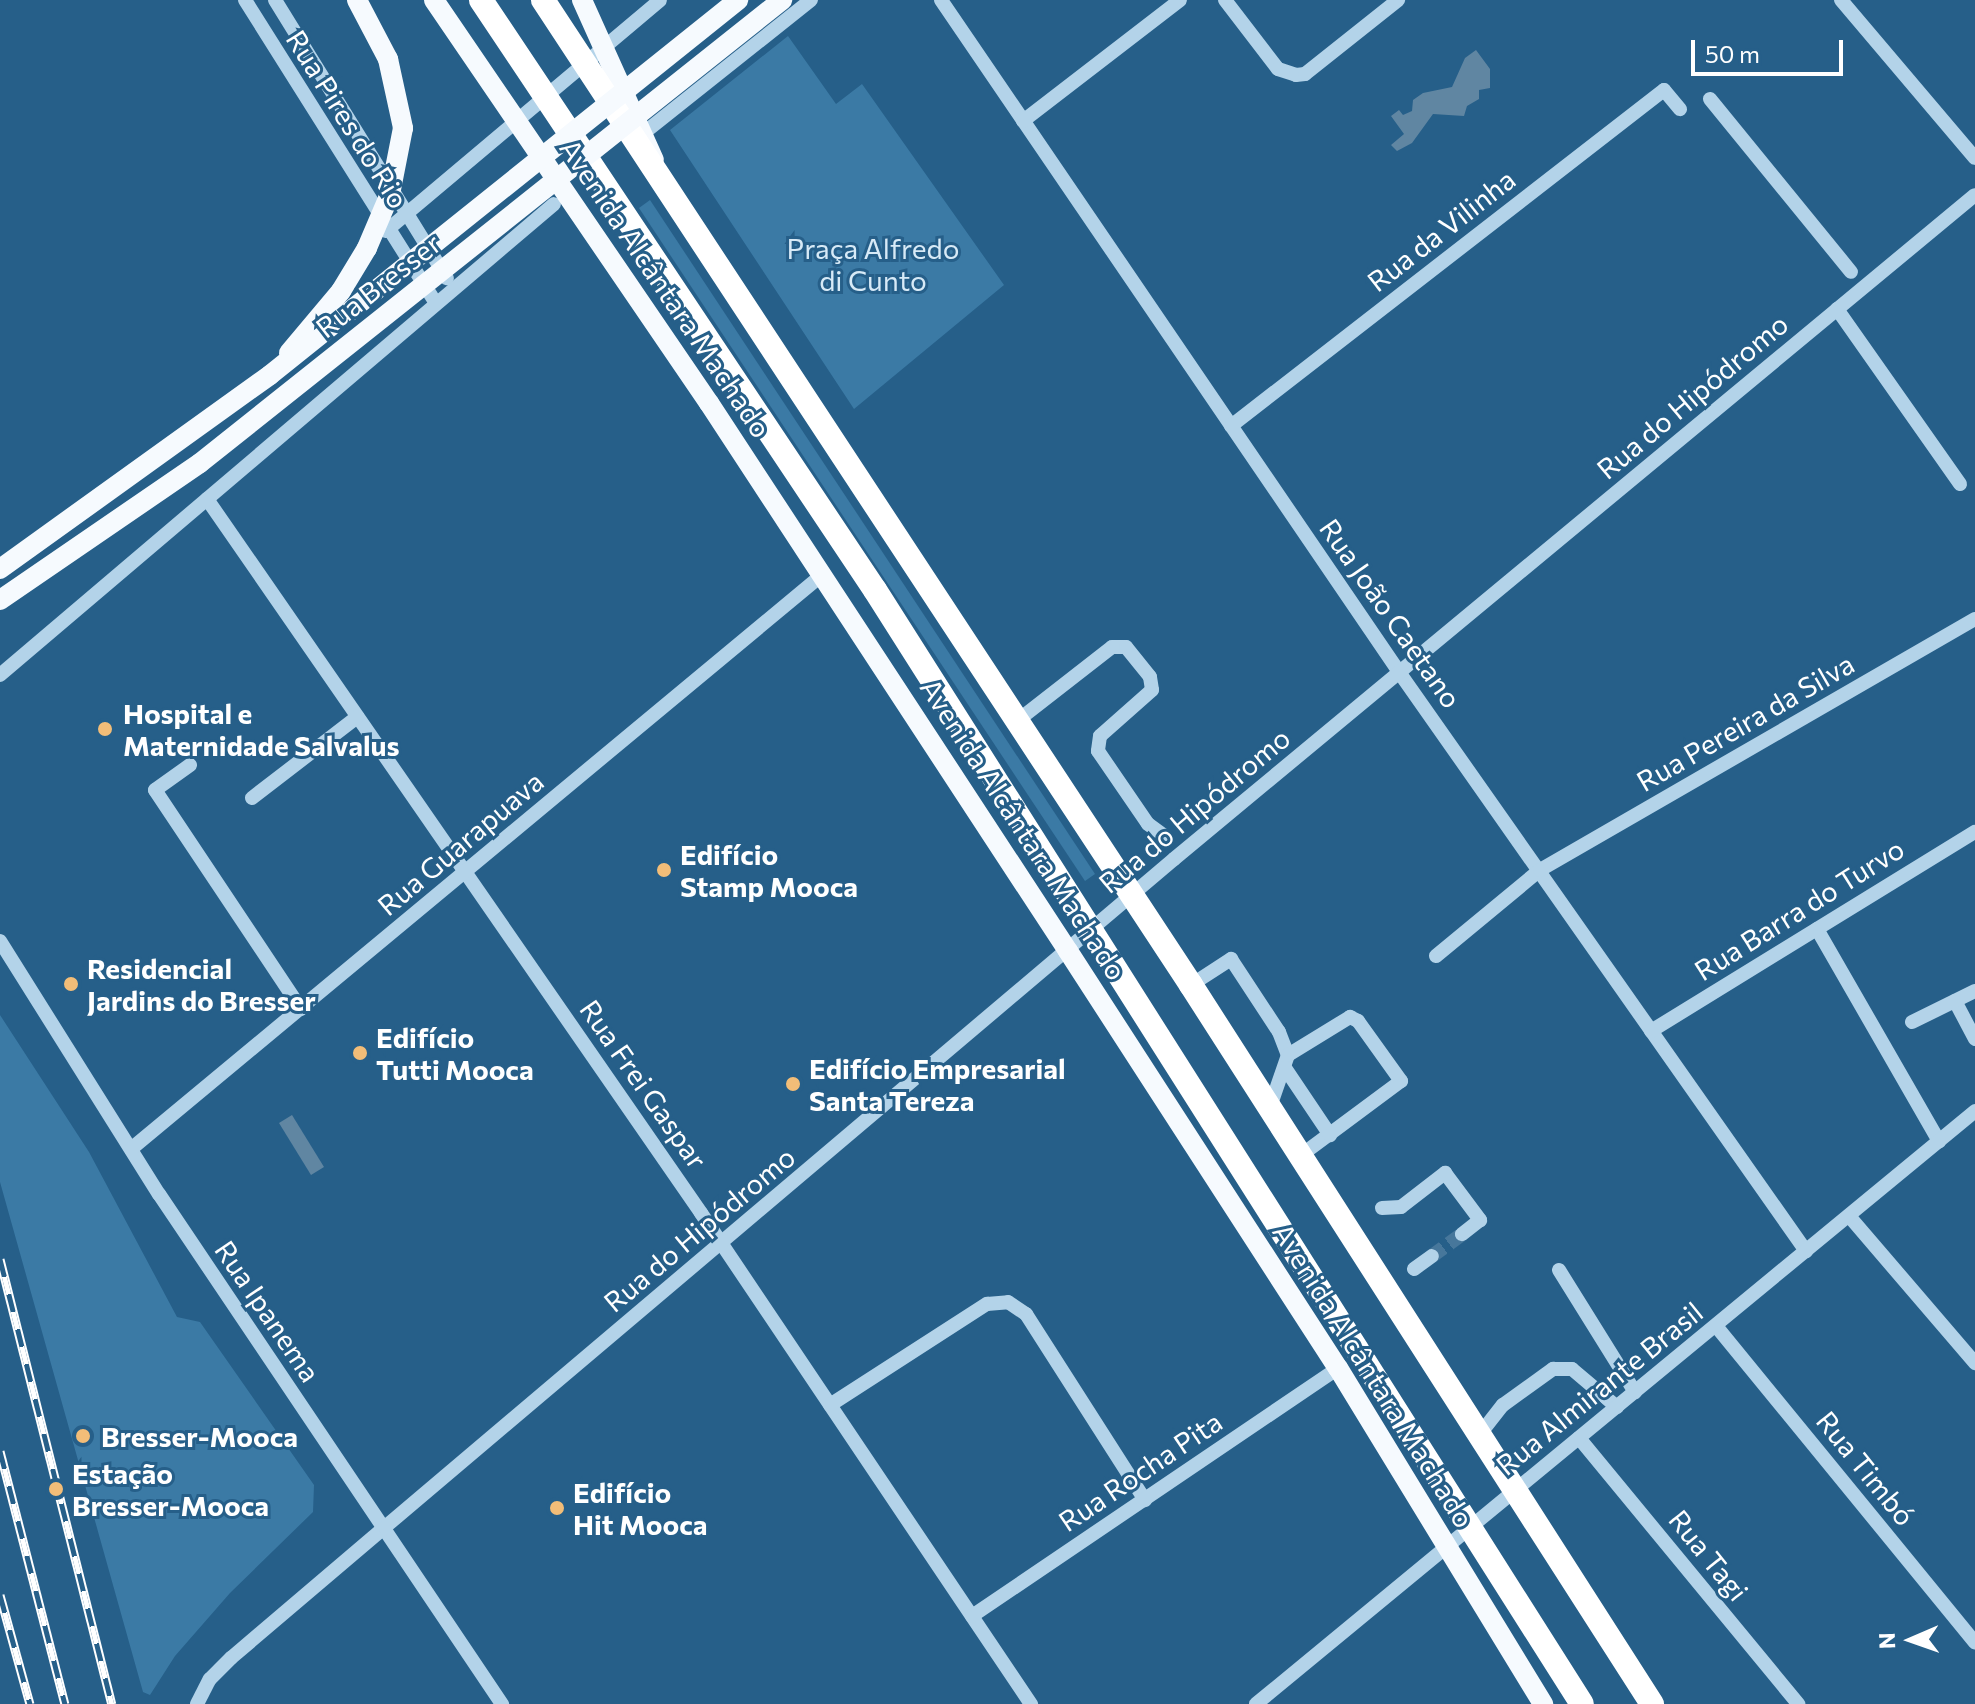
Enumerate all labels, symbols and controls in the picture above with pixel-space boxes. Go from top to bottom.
street label: Rua Pires do Rio [280,24,416,214]
scale bar [1695,24,1847,74]
text: 50 m [1705,39,1760,68]
street label: Avenida Alcântara Machado [553,132,779,444]
street label: Rua da Vilinha [1361,162,1521,298]
street label: Rua Bresser [309,226,447,344]
park label: Praça Alfredo di Cunto [787,231,959,297]
street label: Rua do Hipódromo [1590,306,1794,486]
street label: Rua João Caetano [1313,512,1469,714]
street label: Rua Pereira da Silva [1630,646,1860,798]
street label: Avenida Alcântara Machado [914,672,1134,986]
place label: Hospital e Maternidade Salvalus [123,696,400,762]
marker: Hospital e Maternidade Salvalus [94,718,116,740]
street label: Rua do Hipódromo [1092,720,1296,900]
street label: Rua Guarapuava [370,764,550,922]
street label: Rua Barra do Turvo [1688,831,1910,987]
place label: Edifício Stamp Mooca [680,837,858,903]
marker: Edifício Stamp Mooca [655,861,673,879]
place label: Residencial Jardins do Bresser [87,951,316,1017]
marker: Residencial Jardins do Bresser [62,975,80,993]
street label: Rua Frei Gaspar [573,993,715,1175]
place label: Edifício Tutti Mooca [376,1020,534,1086]
marker: Edifício Tutti Mooca [351,1044,369,1062]
place label: Edifício Empresarial Santa Tereza [809,1051,1066,1117]
marker: Edifício Empresarial Santa Tereza [784,1075,802,1093]
street label: Rua do Hipódromo [597,1139,801,1319]
street label: Avenida Alcântara Machado [1266,1217,1482,1533]
street label: Rua Ipanema [208,1234,328,1388]
street label: Rua Almirante Brasil [1489,1294,1709,1482]
street label: Rua Rocha Pita [1052,1404,1228,1538]
street label: Rua Timbó [1810,1404,1922,1532]
place label: Bresser-Mooca [101,1419,298,1453]
marker: Bresser-Mooca [72,1425,94,1447]
place label: Estação Bresser-Mooca [72,1456,269,1522]
place label: Edifício Hit Mooca [573,1475,708,1541]
marker: Estação Bresser-Mooca [47,1480,65,1498]
marker: Edifício Hit Mooca [548,1499,566,1517]
street label: Rua Tagi [1662,1503,1756,1607]
north arrow [1871,1600,1951,1680]
text: N [1873,1632,1900,1650]

